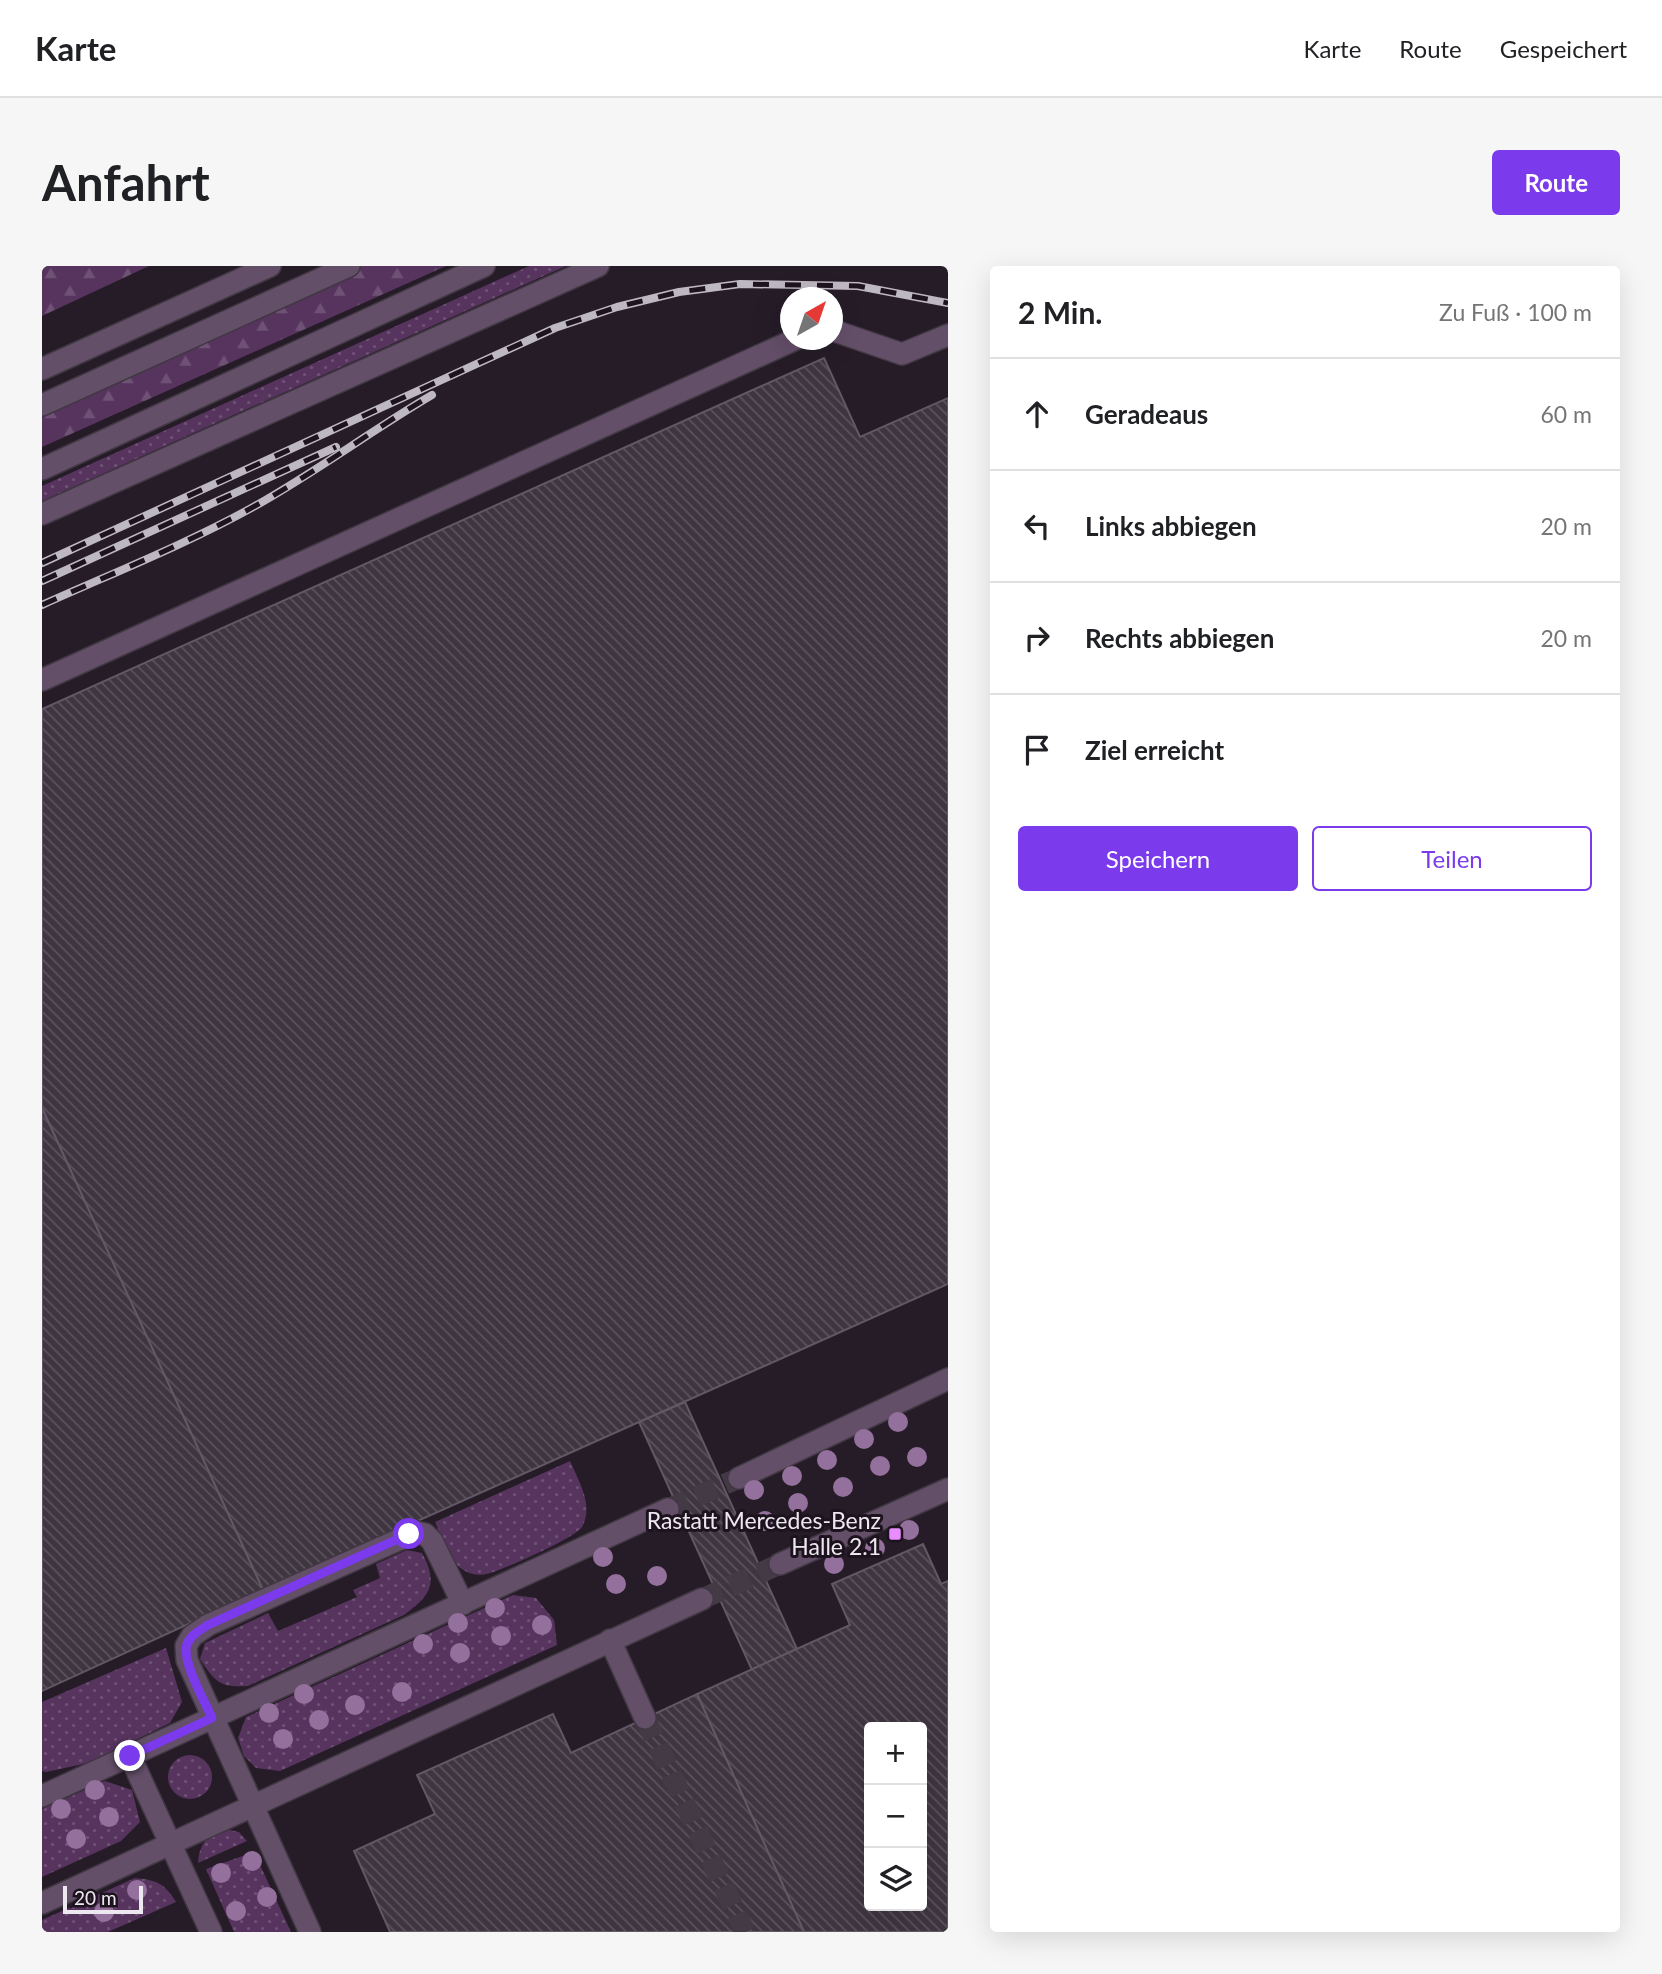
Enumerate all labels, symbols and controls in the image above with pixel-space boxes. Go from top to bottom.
text: Karte [35,28,116,68]
text: Karte [1304,34,1361,63]
text: Route [1399,34,1462,63]
text: Gespeichert [1500,34,1627,63]
button: Route [1492,150,1620,215]
text: Anfahrt [42,153,210,211]
north arrow [780,287,843,350]
text: 2 Min. [1018,294,1103,330]
text: Zu Fuß · 100 m [1439,298,1592,326]
icon: ahead [1018,395,1056,433]
text: Geradeaus [1085,398,1208,430]
text: 60 m [1541,400,1592,428]
icon: left [1018,507,1056,545]
text: Links abbiegen [1085,510,1257,542]
text: 20 m [1541,512,1592,540]
icon: right [1018,619,1056,657]
text: Rechts abbiegen [1085,622,1274,654]
text: 20 m [1541,624,1592,652]
icon: arrive [1018,731,1056,769]
text: Ziel erreicht [1085,734,1224,766]
button: Speichern [1018,826,1298,891]
button: Teilen [1312,826,1592,891]
place label: Rastatt Mercedes-Benz Halle 2.1 [647,1506,881,1560]
route start [393,1518,424,1549]
marker: Rastatt Mercedes-Benz Halle 2.1 [887,1526,903,1542]
map controls [864,1722,927,1911]
button: + [864,1722,927,1785]
route end [114,1740,145,1771]
button: − [864,1785,927,1848]
button: layers [864,1848,927,1911]
scale bar [63,1883,144,1915]
text: 20 m [74,1886,117,1909]

